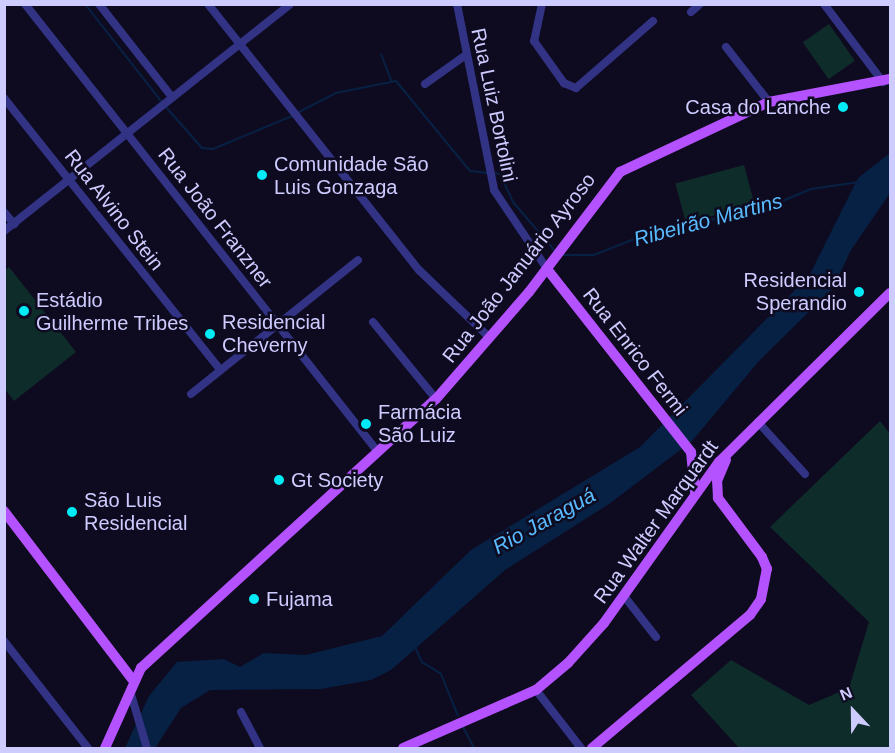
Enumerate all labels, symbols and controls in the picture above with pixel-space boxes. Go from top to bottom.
street label: Rua Luiz Bortolini [466,26,522,184]
place label: Casa do Lanche [685,95,831,119]
marker: Casa do Lanche [836,100,850,114]
street label: Rua João Franzner [153,143,277,293]
street label: Rua Alvino Stein [59,144,169,276]
place label: Comunidade São Luis Gonzaga [274,152,429,199]
marker: Comunidade São Luis Gonzaga [255,168,269,182]
street label: Rua João Januário Ayroso [437,168,601,368]
water label: Ribeirão Martins [631,188,785,252]
place label: Residencial Sperandio [744,268,847,315]
street label: Rua Enrico Fermi [578,283,692,421]
marker: Residencial Sperandio [852,285,866,299]
place label: Estádio Guilherme Tribes [36,288,189,335]
marker: Estádio Guilherme Tribes [17,304,31,318]
place label: Residencial Cheverny [222,310,325,357]
marker: Residencial Cheverny [203,327,217,341]
place label: Farmácia São Luiz [378,400,461,447]
marker: Farmácia São Luiz [359,417,373,431]
street label: Rua Walter Marquardt [589,436,723,608]
place label: Gt Society [291,468,383,492]
marker: Gt Society [272,473,286,487]
water label: Rio Jaraguá [488,483,600,559]
place label: São Luis Residencial [84,488,187,535]
marker: São Luis Residencial [65,505,79,519]
place label: Fujama [266,587,333,611]
marker: Fujama [247,592,261,606]
north arrow [823,681,883,741]
text: N [838,684,855,704]

